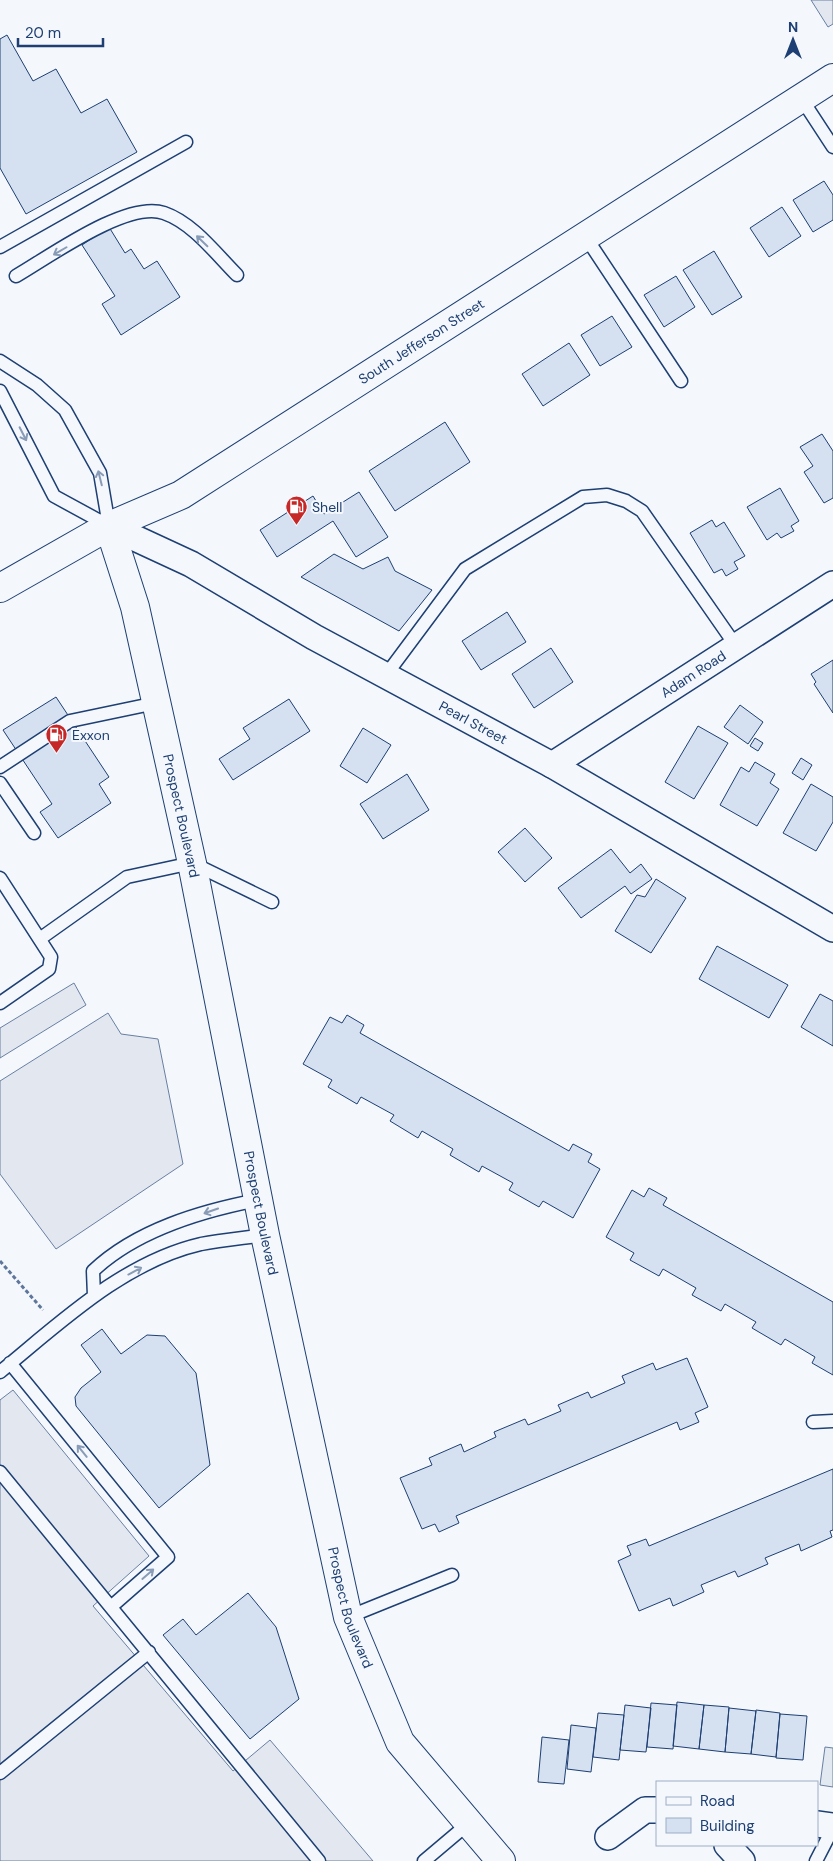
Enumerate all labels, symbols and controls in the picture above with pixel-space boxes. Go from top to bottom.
scale bar [18,15,102,47]
north arrow [768,15,818,65]
text: N [788,18,798,36]
text: 20 m [25,23,61,43]
one-way arrow [196,235,209,247]
one-way arrow [53,246,67,256]
street label: South Jefferson Street [355,294,488,388]
one-way arrow [19,426,28,441]
one-way arrow [95,470,104,486]
fuel station icon: Shell [284,495,308,526]
place label: Shell [312,498,342,516]
street label: Adam Road [657,646,729,702]
street label: Pearl Street [436,697,510,748]
fuel station icon: Exxon [44,723,68,754]
place label: Exxon [72,726,110,744]
street label: Prospect Boulevard [159,752,204,879]
street label: Prospect Boulevard [240,1149,282,1277]
one-way arrow [203,1207,219,1216]
one-way arrow [128,1266,143,1276]
one-way arrow [76,1445,87,1458]
street label: Prospect Boulevard [324,1545,377,1671]
one-way arrow [142,1568,155,1580]
legend [656,1781,818,1846]
text: Road [700,1791,735,1811]
text: Building [700,1816,755,1836]

